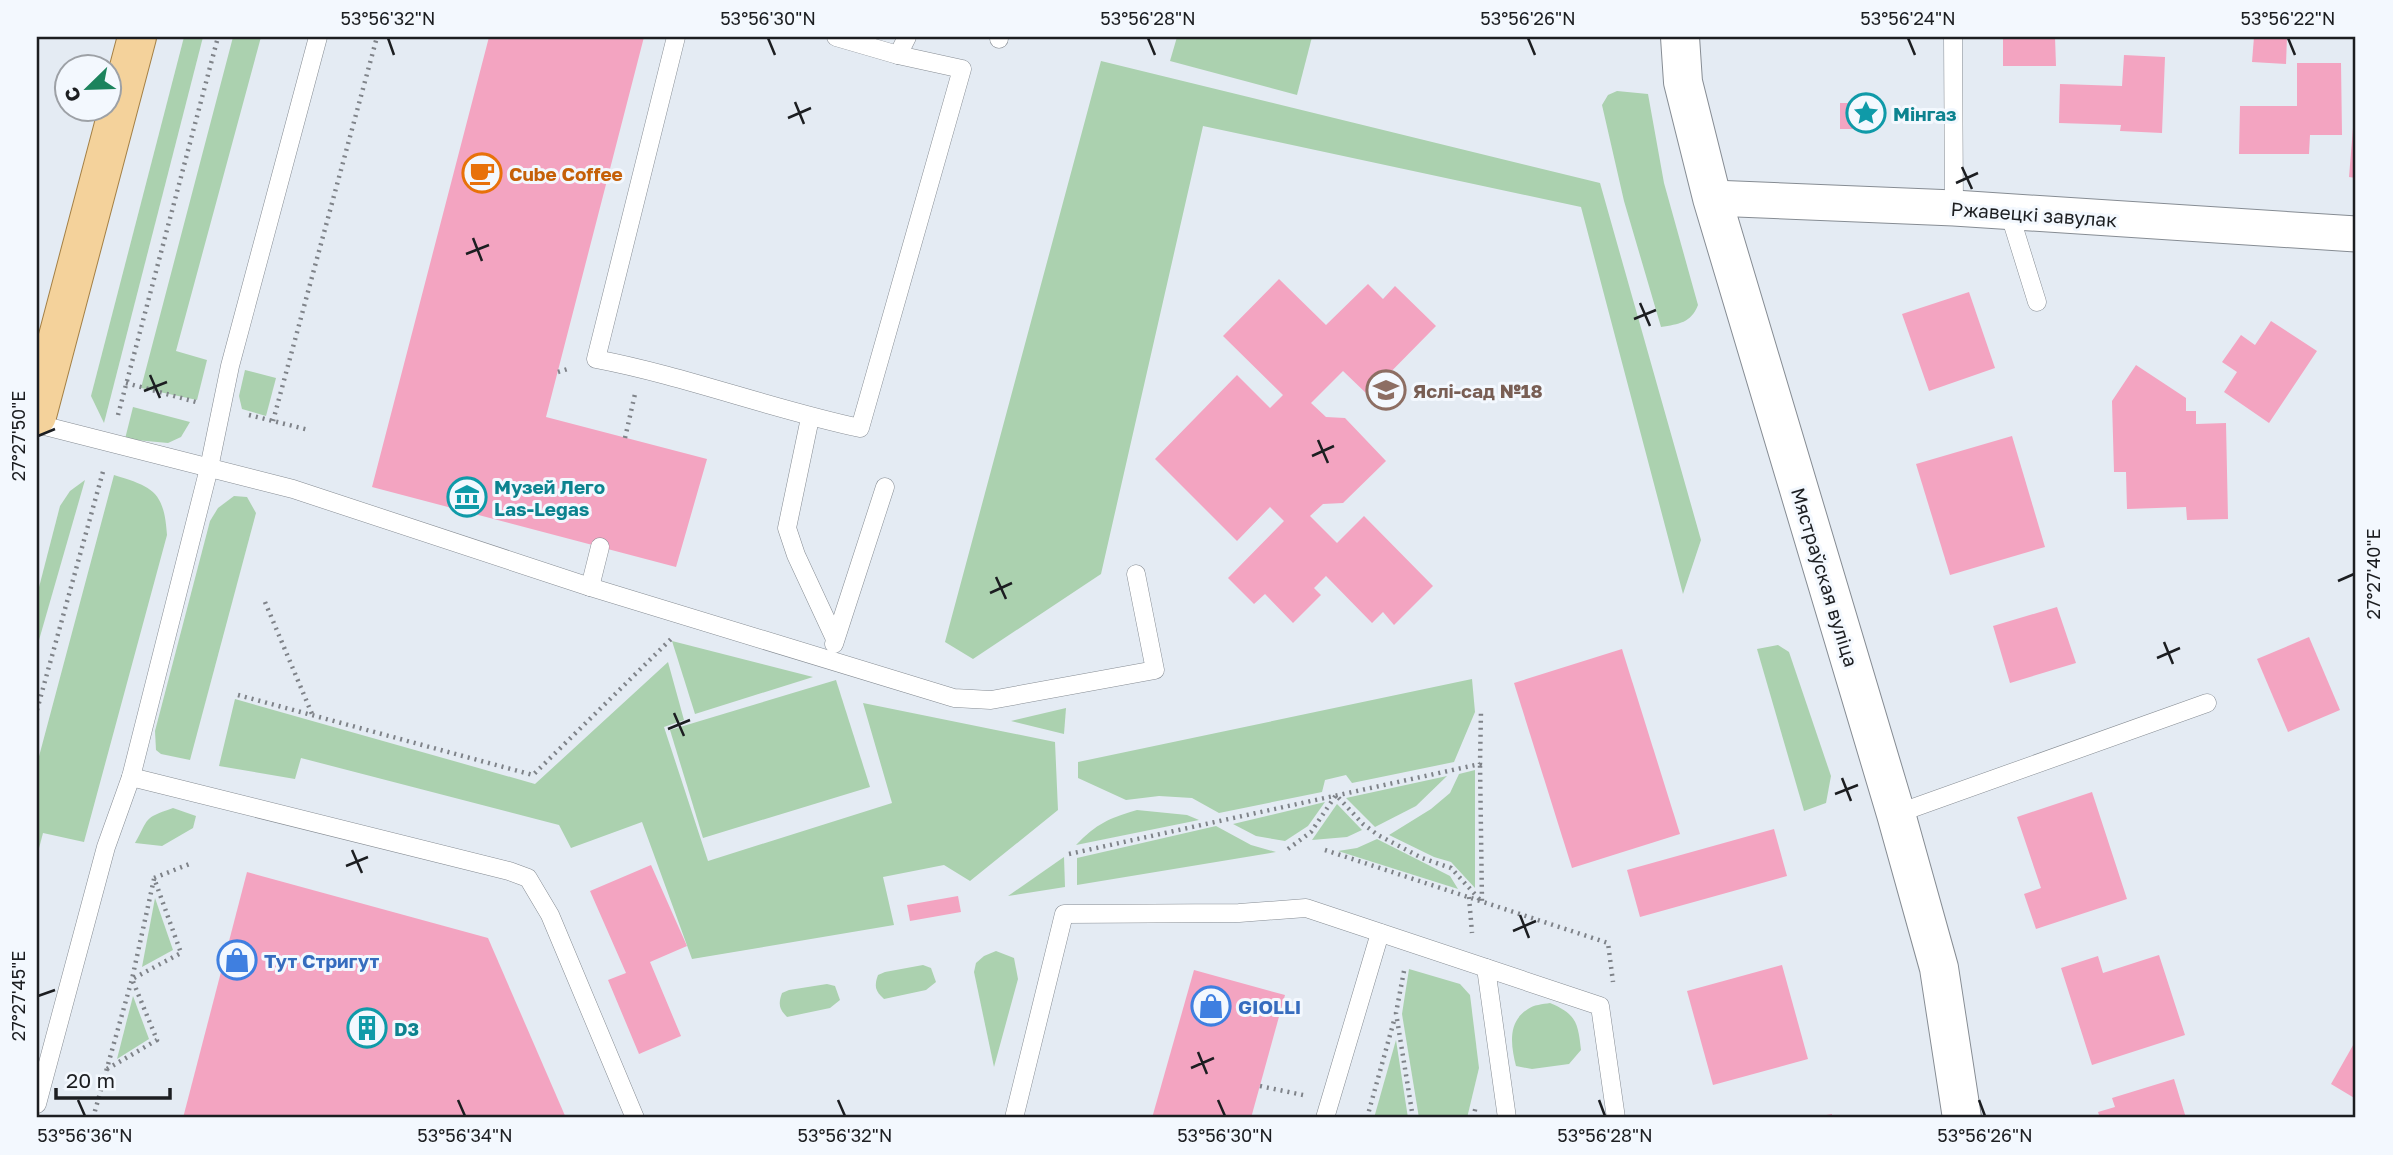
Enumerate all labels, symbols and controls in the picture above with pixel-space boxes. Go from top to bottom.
text: 53°56'32"N [341,7,435,29]
text: 53°56'30"N [720,7,816,29]
text: 53°56'28"N [1100,7,1196,29]
text: 53°56'26"N [1480,7,1576,29]
text: 53°56'24"N [1860,7,1956,29]
text: 53°56'22"N [2241,7,2335,29]
north arrow [52,52,122,122]
text: С [59,84,85,106]
place icon: Мінгаз [1845,92,1887,134]
place label: Мінгаз [1893,102,1957,125]
cafe icon: Cube Coffee [461,152,503,194]
place label: Cube Coffee [509,162,623,185]
street label: Ржавецкі завулак [1950,197,2118,231]
school or university icon: Яслі-сад №18 [1365,369,1407,411]
place label: Яслі-сад №18 [1413,379,1543,402]
text: 27°27'50"E [7,391,29,481]
place label: Музей Лего Las-Legas [494,475,605,520]
museum icon: Музей Лего Las-Legas [446,476,488,518]
street label: Мястраўская вуліца [1787,485,1863,669]
text: 27°27'40"E [2362,528,2384,620]
shop icon: Тут Стригут [216,939,258,981]
place label: Тут Стригут [264,949,380,972]
text: 27°27'45"E [7,951,29,1041]
shop icon: GIOLLI [1190,985,1232,1027]
place label: GIOLLI [1238,995,1301,1018]
building icon: D3 [346,1007,388,1049]
place label: D3 [394,1017,419,1040]
scale bar [56,1057,170,1101]
text: 20 m [66,1067,115,1093]
text: 53°56'36"N [37,1124,133,1146]
text: 53°56'34"N [417,1124,513,1146]
text: 53°56'32"N [798,1124,892,1146]
text: 53°56'30"N [1177,1124,1273,1146]
text: 53°56'28"N [1557,1124,1653,1146]
text: 53°56'26"N [1937,1124,2033,1146]

